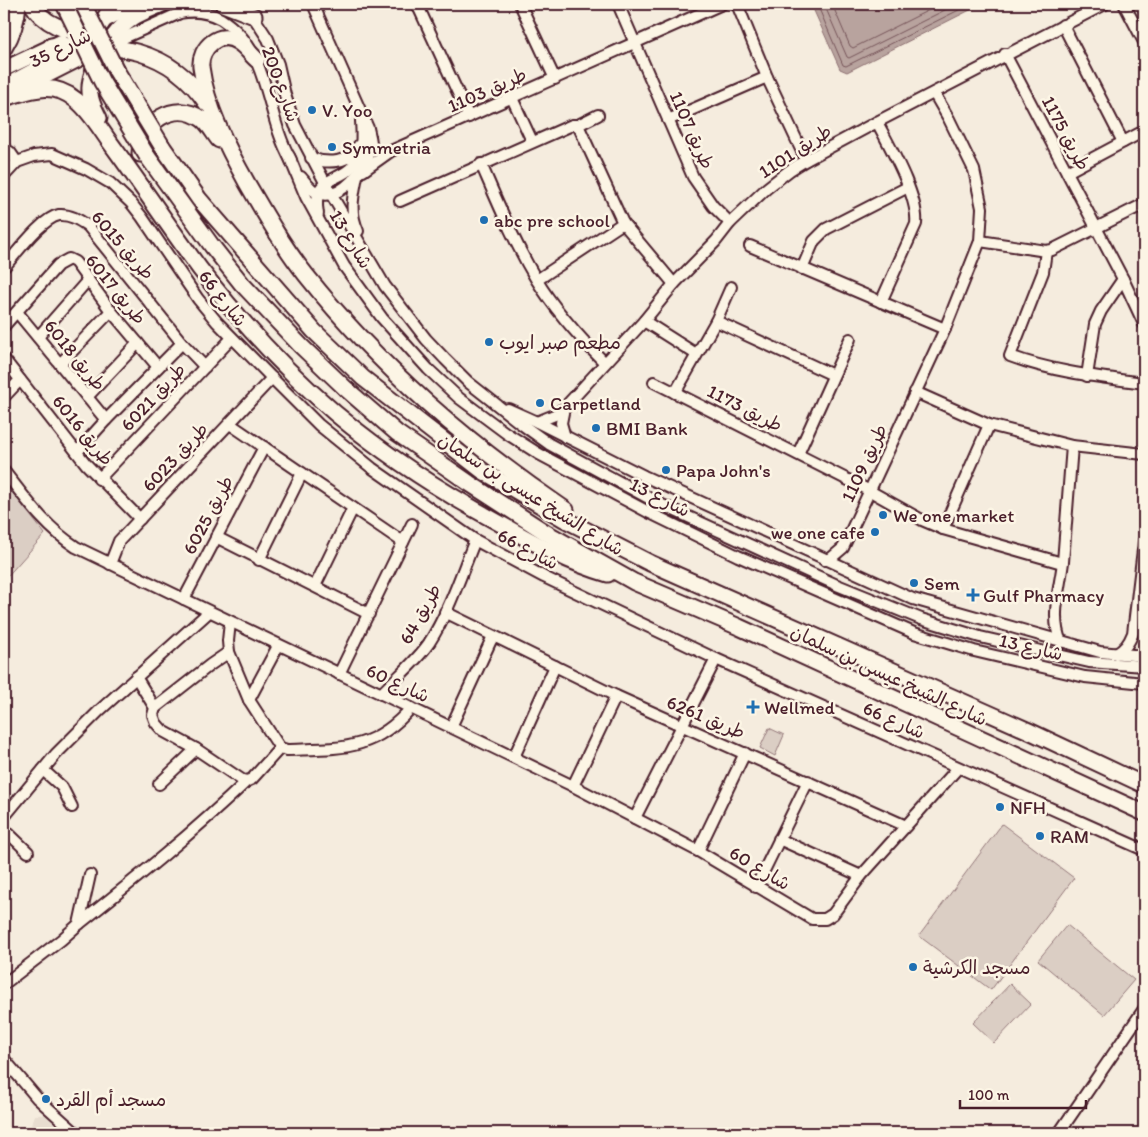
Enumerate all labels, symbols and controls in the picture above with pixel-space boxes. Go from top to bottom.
street label: شارع 35 [25,23,95,75]
street label: شارع 200 [255,43,305,126]
street label: طريق 1103 [444,62,530,118]
street label: طريق 1107 [665,87,719,173]
street label: طريق 1175 [1037,92,1095,174]
place label: V. Yoo [322,99,372,122]
marker: V. Yoo [306,104,318,116]
street label: طريق 1101 [754,119,836,183]
place label: Symmetria [342,136,431,159]
marker: Symmetria [326,141,338,153]
street label: طريق 6015 [87,205,159,285]
street label: شارع 13 [323,205,377,274]
place label: abc pre school [494,209,611,232]
marker: abc pre school [478,214,490,226]
street label: طريق 6017 [81,249,151,329]
street label: شارع 66 [192,265,252,332]
street label: طريق 6018 [39,315,111,395]
place label: مطعم صبر ايوب [499,331,621,357]
marker: مطعم صبر ايوب [483,336,495,348]
street label: طريق 6021 [116,358,190,436]
street label: طريق 1173 [703,379,787,437]
street label: طريق 6016 [47,390,119,470]
place label: Carpetland [550,392,642,415]
marker: Carpetland [534,397,546,409]
place label: BMI Bank [606,417,688,440]
street label: طريق 6023 [137,418,213,496]
street label: طريق 1109 [836,420,892,506]
marker: BMI Bank [590,422,602,434]
street label: شارع الشيخ عيسى بن سلمان [433,427,628,562]
place label: Papa John's [676,459,771,482]
marker: Papa John's [660,464,672,476]
street label: طريق 6025 [178,472,238,558]
street label: شارع 13 [625,472,694,524]
place label: We one market [893,504,1014,527]
marker: We one market [877,509,889,521]
place label: we one cafe [771,521,865,544]
street label: شارع 66 [493,523,562,576]
marker: we one cafe [869,526,881,538]
place label: Sem [924,572,960,595]
marker: Sem [908,577,920,589]
street label: طريق 64 [394,580,446,648]
place label: Gulf Pharmacy [983,584,1104,607]
marker: Gulf Pharmacy [967,589,979,601]
street label: شارع الشيخ عيسى بن سلمان [786,619,991,733]
street label: شارع 13 [997,629,1065,667]
street label: شارع 60 [362,658,433,709]
street label: طريق 6261 [663,690,749,744]
place label: Wellmed [764,696,835,719]
street label: شارع 66 [859,696,929,746]
marker: Wellmed [746,700,760,714]
place label: NFH [1010,796,1046,819]
marker: NFH [994,801,1006,813]
place label: RAM [1050,825,1089,848]
marker: RAM [1034,830,1046,842]
street label: شارع 60 [724,841,795,897]
place label: مسجد الكرشية [923,956,1030,979]
marker: مسجد الكرشية [907,961,919,973]
scale bar [960,1077,1087,1109]
text: 100 m [968,1086,1010,1104]
place label: مسجد أم القرد [56,1088,166,1114]
marker: مسجد أم القرد [40,1093,52,1105]

